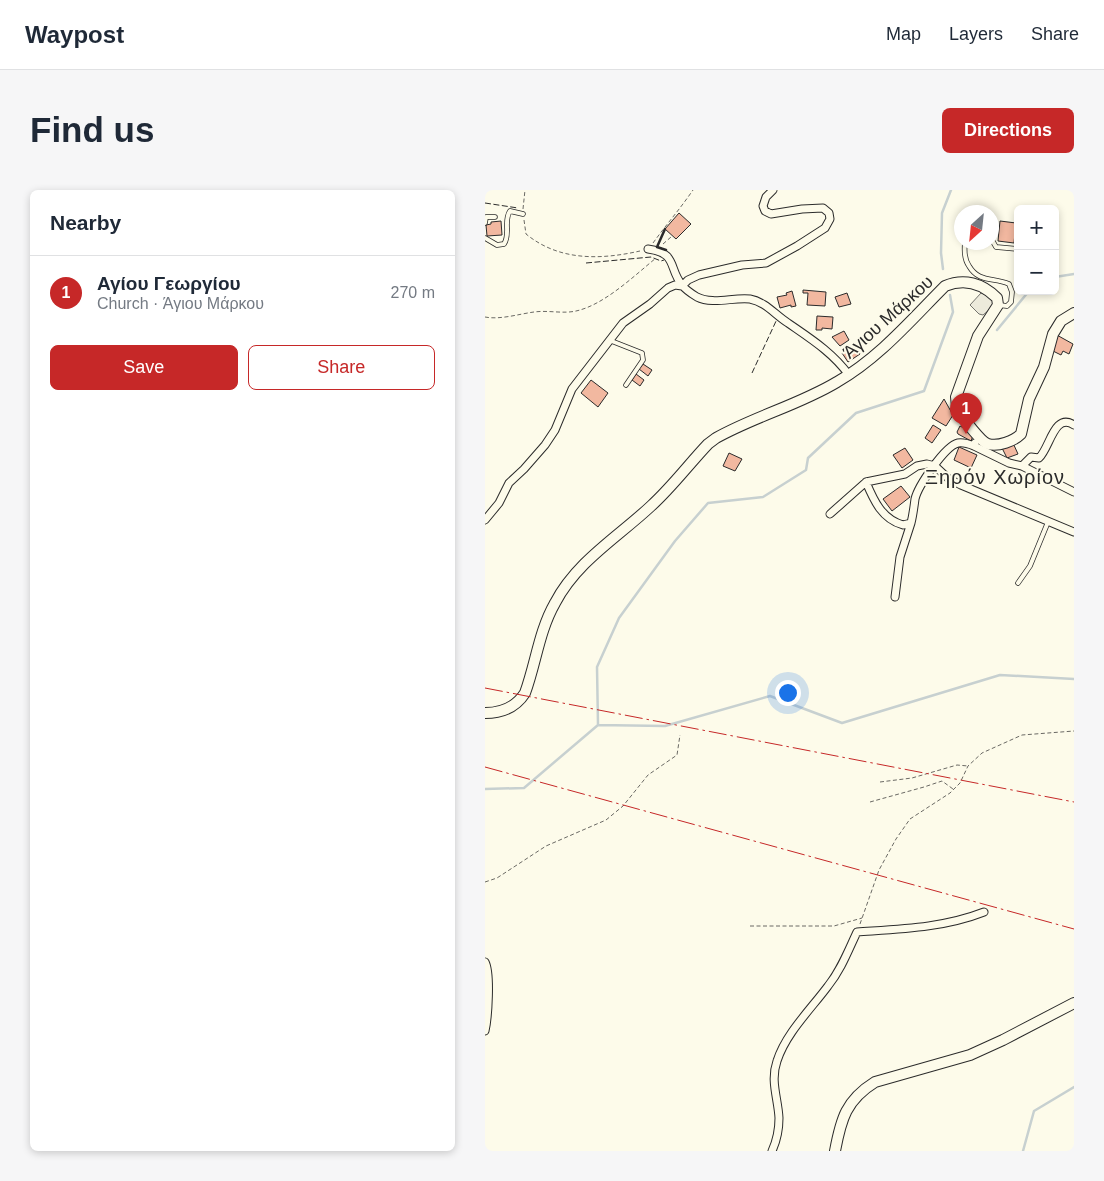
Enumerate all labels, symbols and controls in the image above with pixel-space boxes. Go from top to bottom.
text: Waypost [25,21,124,48]
text: Map [886,24,921,44]
text: Layers [949,24,1003,44]
text: Share [1031,24,1079,44]
button: Directions [942,108,1074,153]
text: Find us [30,110,154,149]
north arrow [954,205,999,250]
map controls [1014,205,1059,295]
button: + [1014,205,1059,250]
text: Nearby [50,211,121,234]
button: − [1014,250,1059,295]
street label: Άγιου Μάρκου [839,271,937,363]
text: Αγίου Γεωργίου [97,273,241,294]
text: 1 [62,284,70,301]
text: 270 m [391,284,435,301]
text: Church · Άγιου Μάρκου [97,295,264,312]
button: Save [50,345,238,390]
button: Share [248,345,435,390]
pin: 1 [950,393,982,434]
district label: Ξηρόν Χωρίον [925,466,1065,488]
your location [775,680,801,706]

